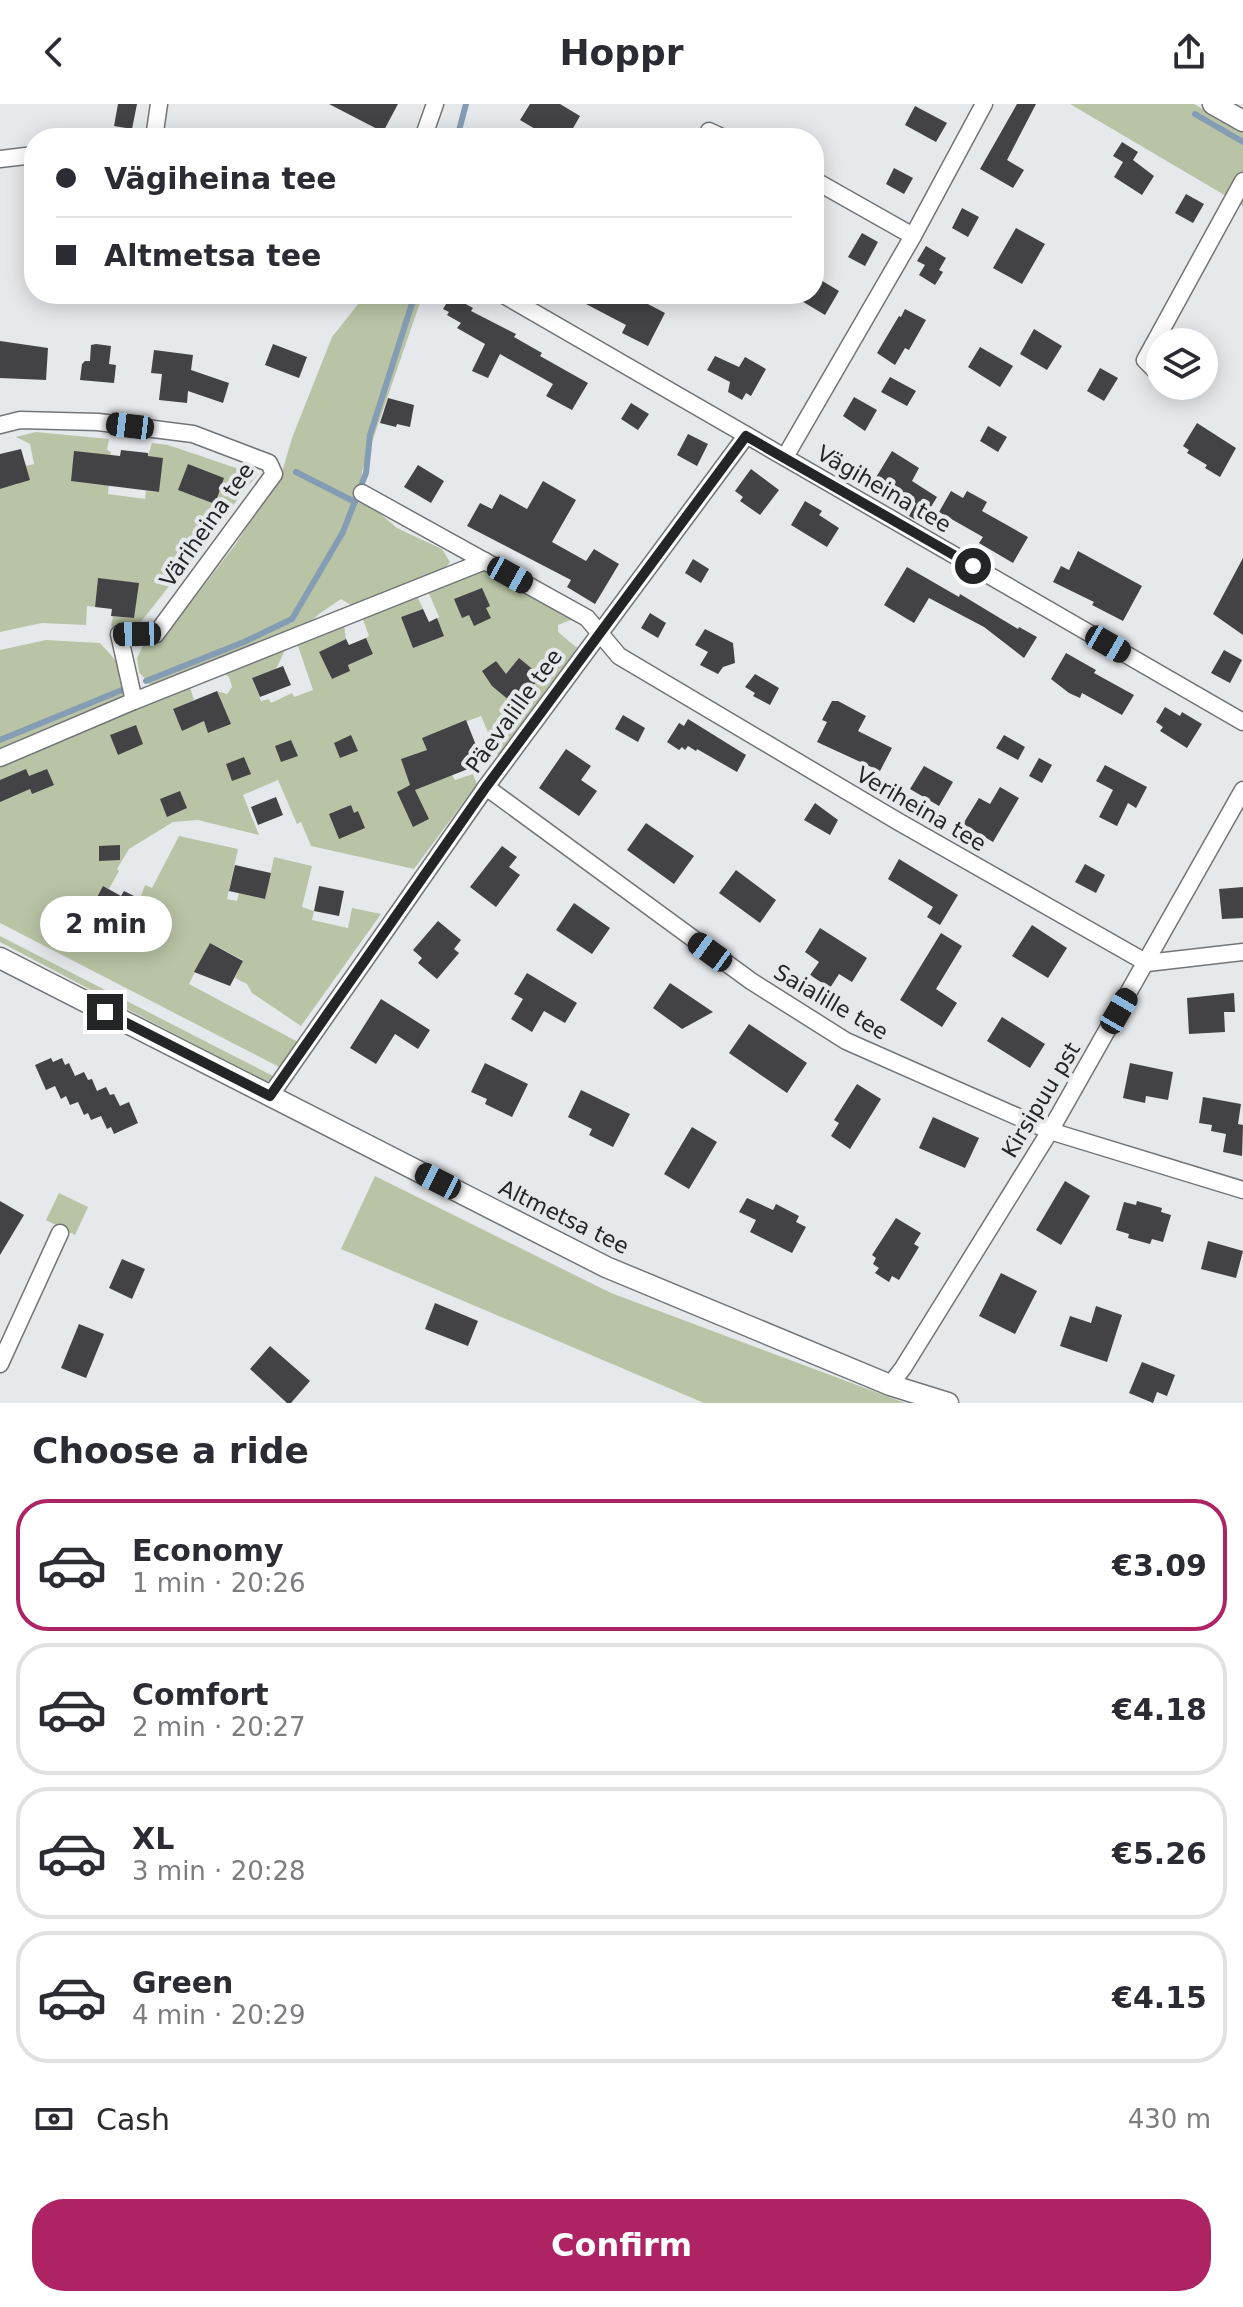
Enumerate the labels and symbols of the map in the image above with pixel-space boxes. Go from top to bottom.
car [105,411,155,441]
street label: Vägiheina tee [813,441,955,537]
street label: Väriheina tee [155,458,259,592]
route start [955,548,991,584]
car [483,553,537,597]
car [113,622,161,646]
car [1081,622,1135,666]
street label: Päevalille tee [461,644,567,778]
street label: Veriheina tee [852,762,990,856]
callout: 2 min [39,896,171,952]
car [684,928,736,976]
street label: Saialille tee [769,959,893,1045]
car [1097,984,1141,1038]
route end [87,994,123,1030]
street label: Kirsipuu pst [997,1038,1085,1162]
car [411,1159,465,1203]
street label: Altmetsa tee [495,1175,633,1259]

